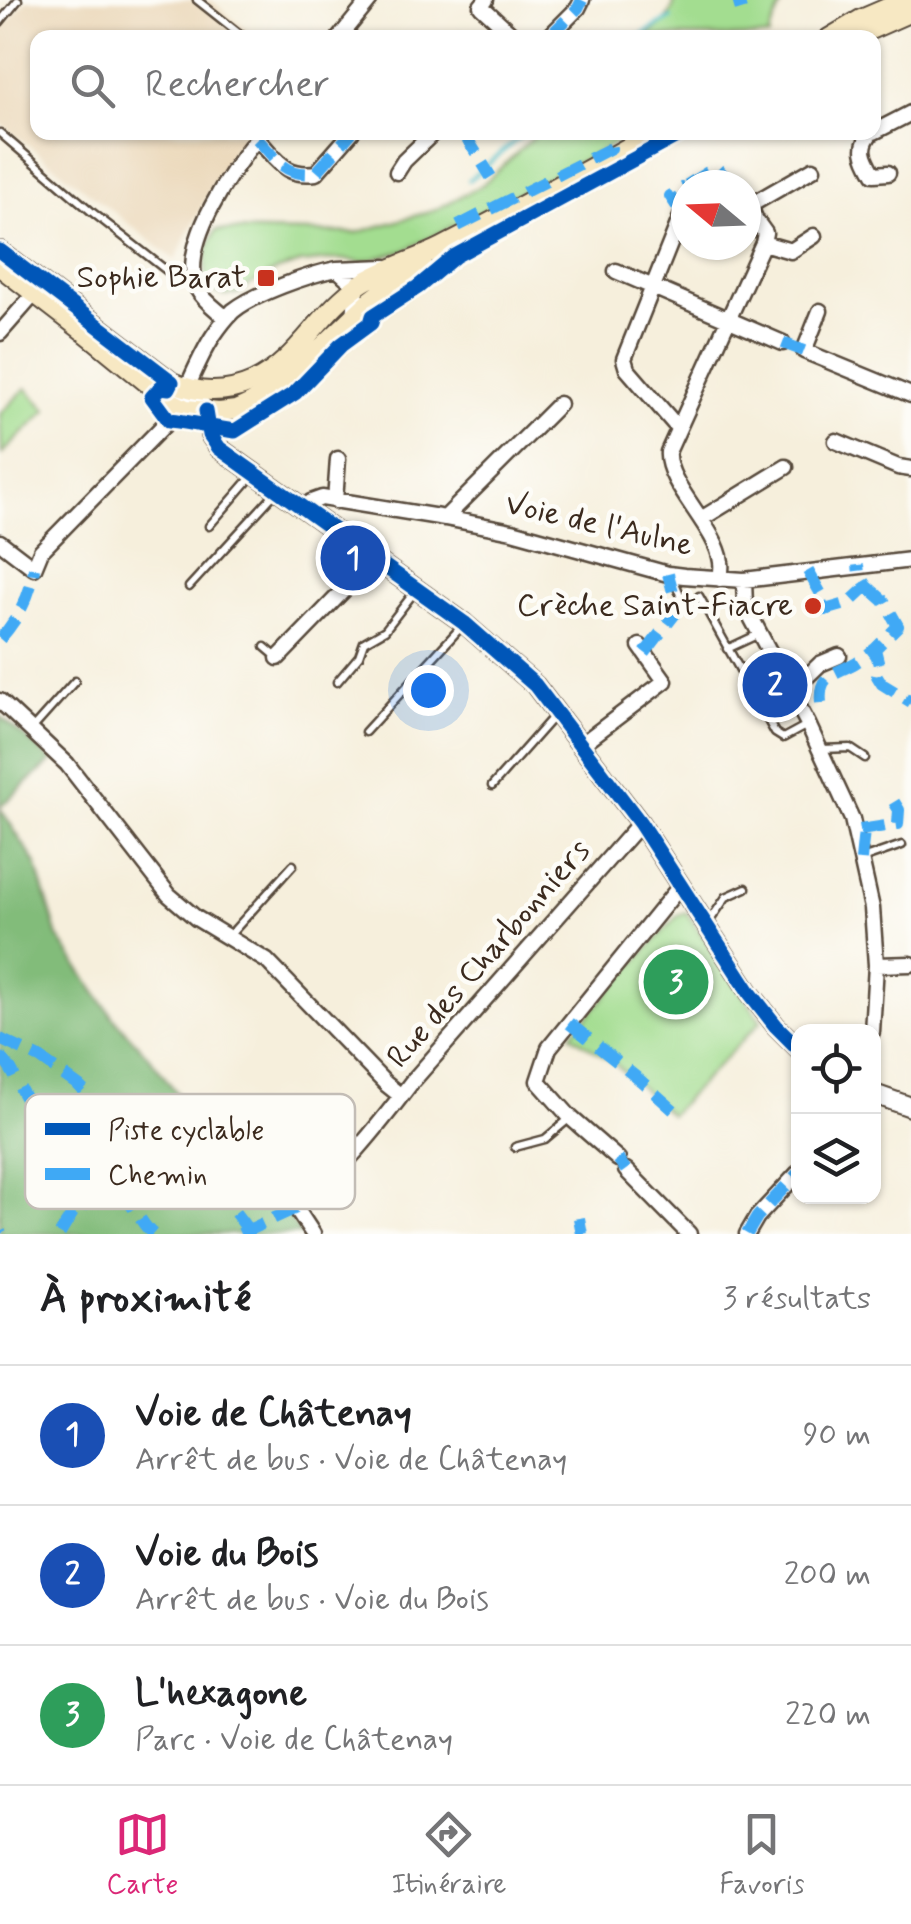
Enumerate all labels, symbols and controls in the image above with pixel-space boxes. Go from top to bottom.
search box [30,30,881,140]
icon: search [65,58,120,113]
text: Rechercher [145,61,330,110]
north arrow [671,170,761,260]
place label: Sophie Barat [76,257,246,299]
marker: Sophie Barat [255,267,277,289]
street label: Voie de l'Aulne [501,483,697,567]
pin: 1 [320,520,386,596]
place label: Crèche Saint-Fiacre [517,585,793,627]
marker: Crèche Saint-Fiacre [802,595,824,617]
pin: 2 [742,648,808,722]
your location [403,665,454,716]
street label: Rue des Charbonniers [378,831,600,1077]
pin: 3 [644,944,708,1020]
map controls [791,1024,881,1204]
button: locate [791,1024,881,1114]
legend [25,1094,355,1209]
text: Piste cyclable [108,1113,264,1150]
button: layers [791,1114,881,1204]
text: Chemin [108,1158,207,1195]
text: À proximité [40,1272,251,1327]
text: 3 résultats [723,1278,871,1320]
text: Voie de Châtenay [135,1390,412,1439]
text: 1 [65,1414,80,1456]
text: 90 m [803,1414,871,1456]
text: Arrêt de bus · Voie de Châtenay [135,1439,567,1481]
text: Voie du Bois [135,1530,319,1579]
text: 2 [65,1554,80,1596]
text: 200 m [784,1554,871,1596]
text: Arrêt de bus · Voie du Bois [135,1579,489,1621]
text: L'hexagone [135,1670,307,1719]
text: 3 [65,1694,80,1736]
text: 220 m [785,1694,871,1736]
text: Parc · Voie de Châtenay [135,1719,453,1761]
tab: Carte [107,1807,178,1904]
tab: Itinéraire [391,1807,506,1904]
tab: Favoris [719,1807,804,1904]

